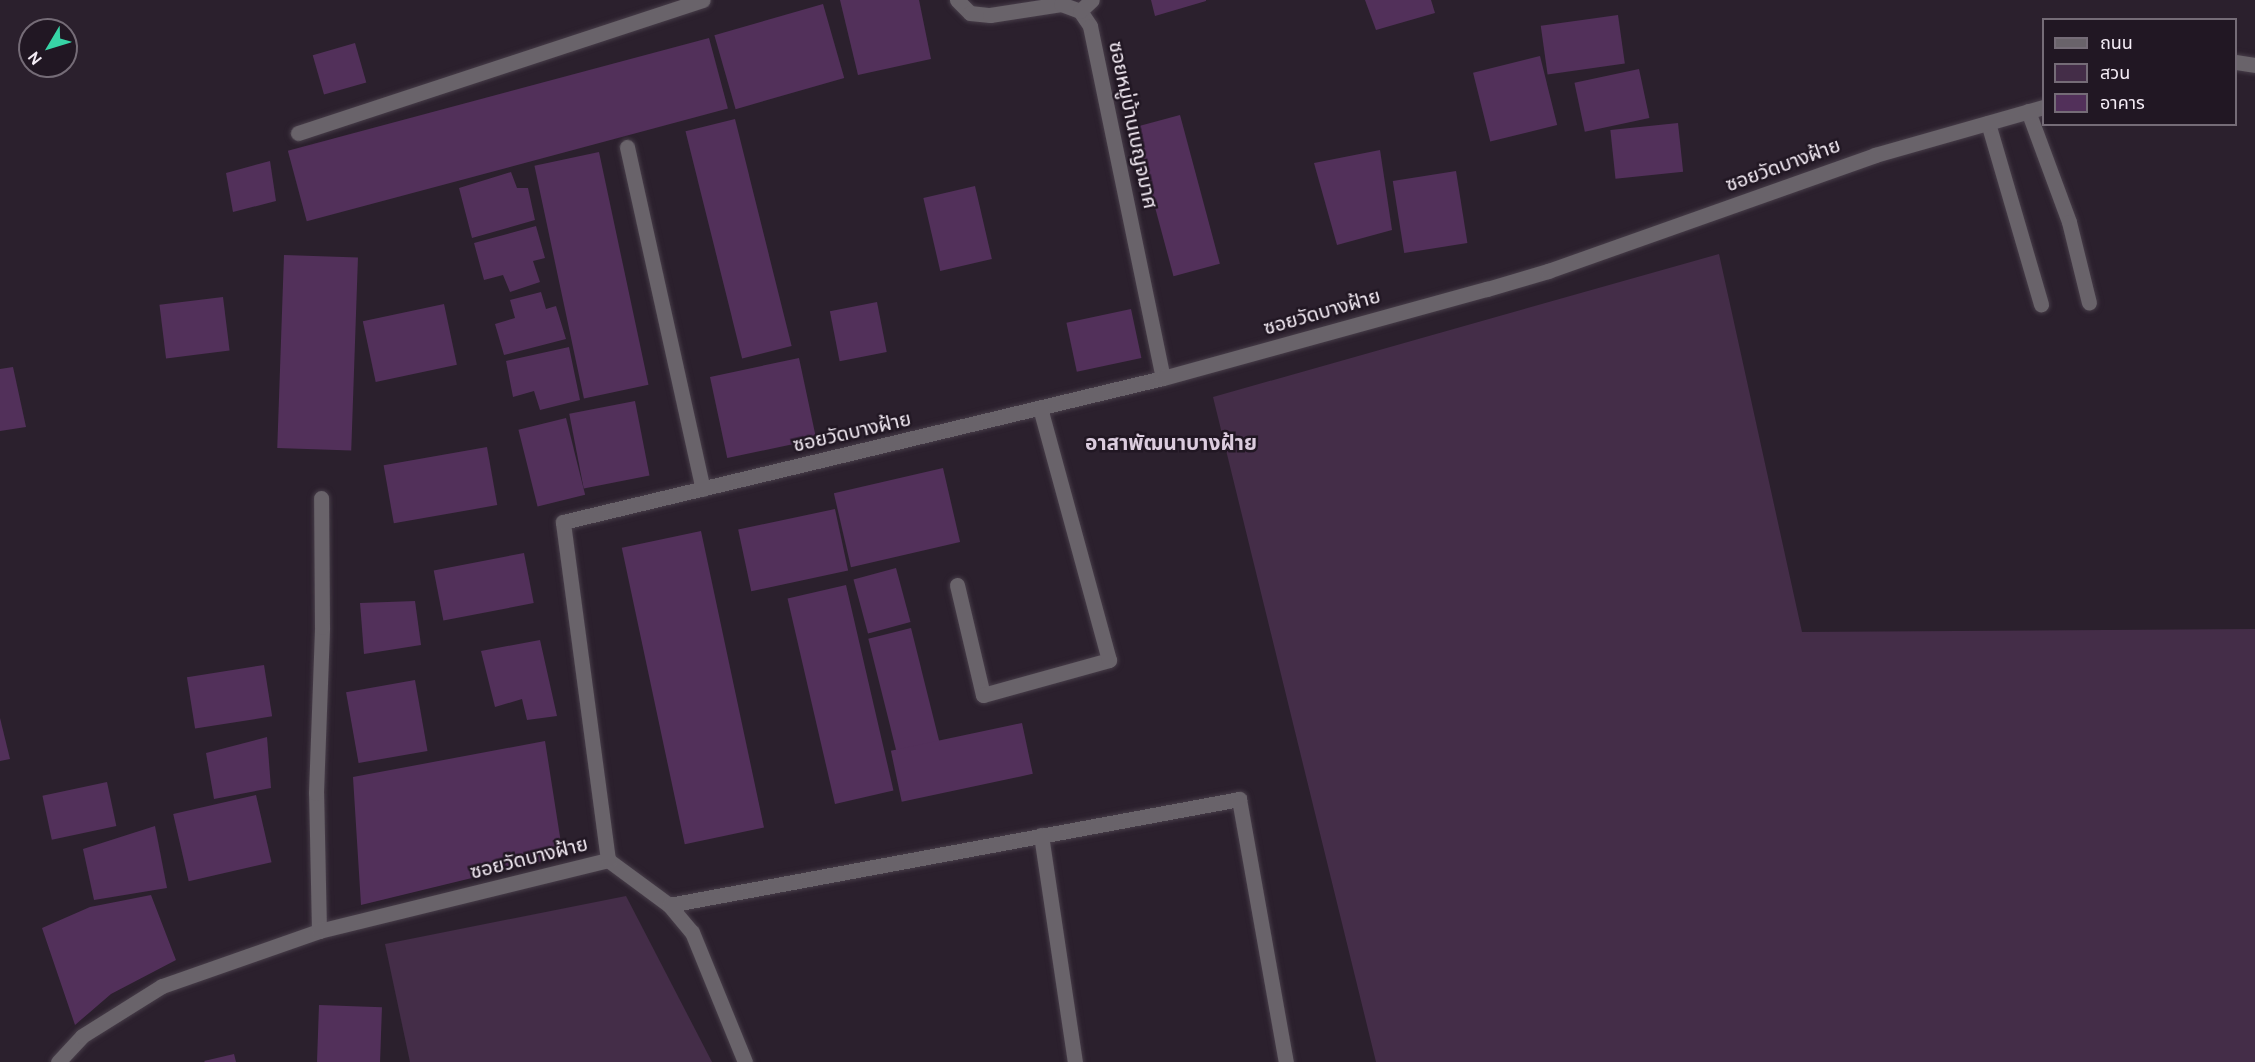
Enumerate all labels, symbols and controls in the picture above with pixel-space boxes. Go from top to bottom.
north arrow [18,18,78,78]
legend [2042,18,2237,126]
text: ถนน [2100,32,2133,54]
street label: ซอยหมู่บ้านเบญจมาศ [1104,39,1162,211]
text: N [24,48,46,68]
text: สวน [2100,62,2130,84]
text: อาคาร [2100,92,2145,114]
street label: ซอยวัดบางฝ้าย [1722,133,1844,197]
street label: ซอยวัดบางฝ้าย [1261,284,1383,340]
street label: ซอยวัดบางฝ้าย [791,407,913,457]
district label: อาสาพัฒนาบางฝ้าย [1085,430,1257,456]
street label: ซอยวัดบางฝ้าย [468,832,590,884]

